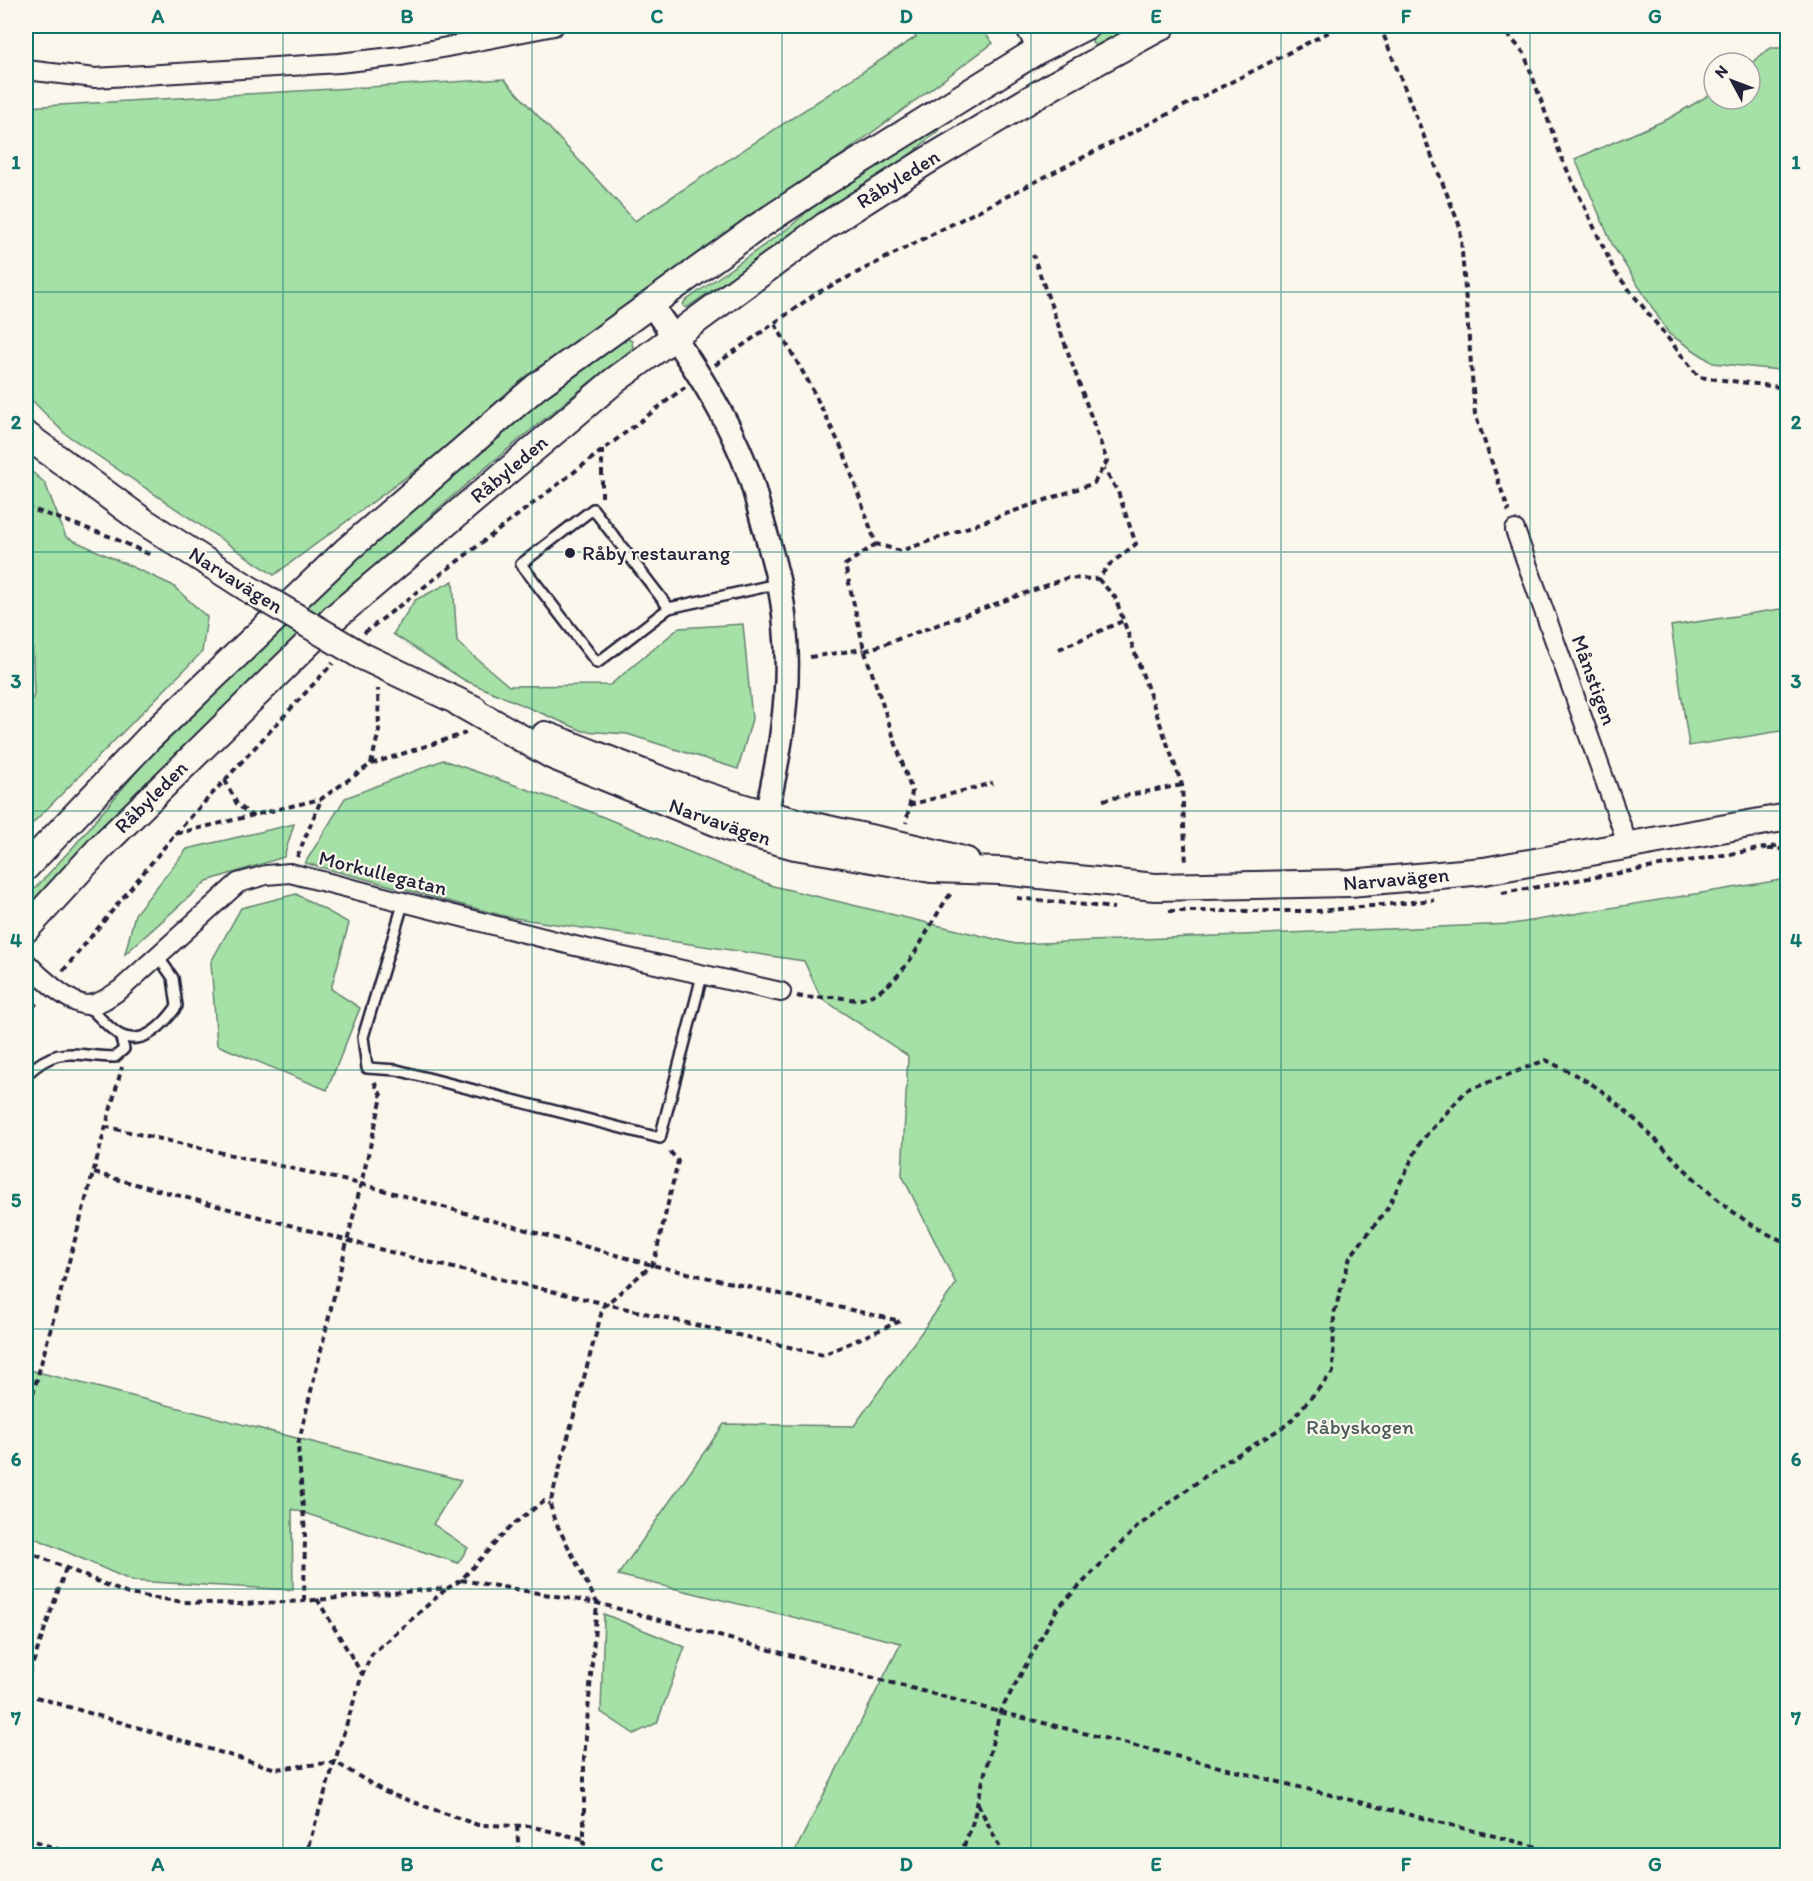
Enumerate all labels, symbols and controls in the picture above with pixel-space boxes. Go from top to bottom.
text: A [151,4,165,28]
text: B [401,4,414,28]
text: C [651,4,664,28]
text: D [899,4,913,28]
text: E [1150,4,1162,28]
text: F [1401,4,1412,28]
text: G [1648,4,1662,28]
north arrow [1702,51,1762,111]
text: N [1710,61,1732,82]
street label: Råbyleden [852,143,944,214]
text: 1 [11,150,21,174]
text: 1 [1791,150,1801,174]
text: 2 [11,410,22,434]
text: 2 [1791,410,1802,434]
street label: Råbyleden [465,429,552,508]
place label: Råby restaurang [582,540,731,565]
street label: Narvavägen [185,541,288,618]
marker: Råby restaurang [563,546,577,560]
street label: Månstigen [1567,631,1622,728]
text: 3 [11,669,22,693]
text: 3 [1791,669,1802,693]
street label: Råbyleden [109,755,192,838]
street label: Narvavägen [666,792,774,851]
street label: Morkullegatan [316,844,450,901]
street label: Narvavägen [1342,861,1450,896]
text: 4 [10,928,22,952]
text: 4 [1790,928,1802,952]
text: 5 [11,1188,22,1212]
text: 5 [1791,1188,1802,1212]
park label: Råbyskogen [1306,1414,1414,1439]
text: 6 [11,1447,22,1471]
text: 6 [1791,1447,1802,1471]
text: 7 [10,1706,21,1730]
text: 7 [1790,1706,1801,1730]
text: A [151,1852,165,1876]
text: B [401,1852,414,1876]
text: C [651,1852,664,1876]
text: D [899,1852,913,1876]
text: E [1150,1852,1162,1876]
text: F [1401,1852,1412,1876]
text: G [1648,1852,1662,1876]

